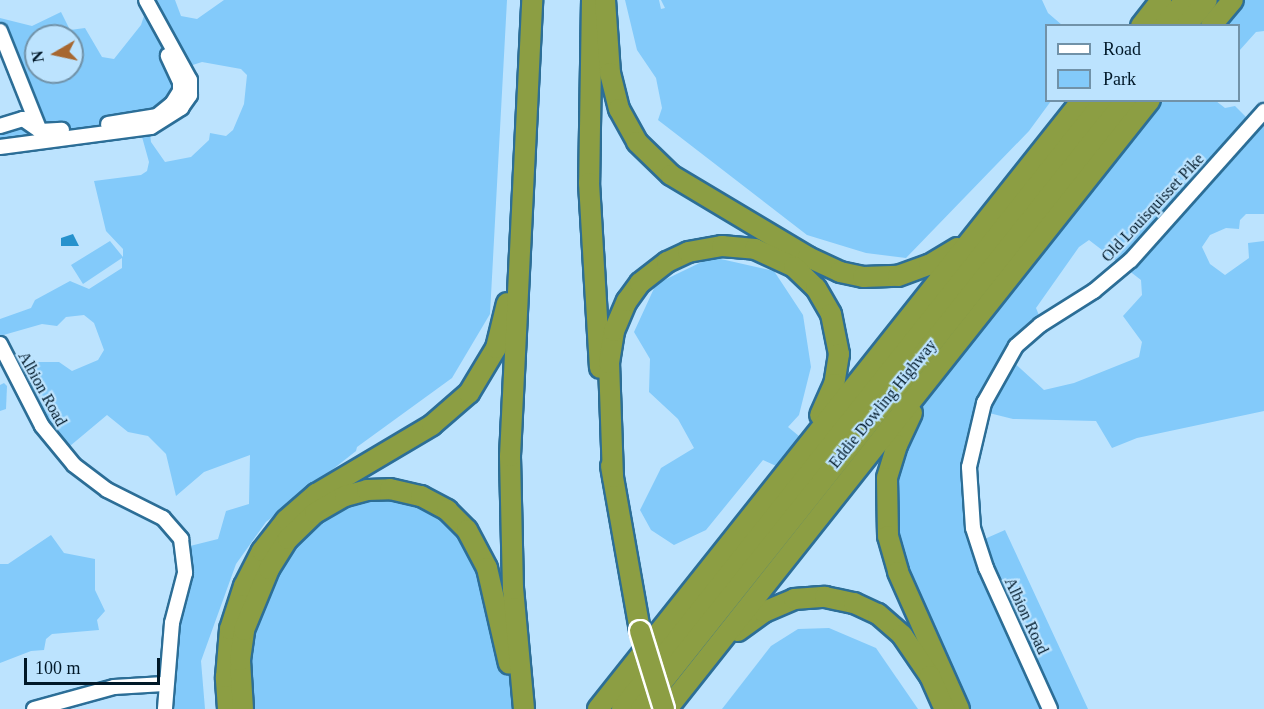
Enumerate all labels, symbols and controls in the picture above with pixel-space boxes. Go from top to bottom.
north arrow [24,24,84,84]
legend [1045,24,1240,102]
text: Road [1103,39,1141,59]
text: N [28,50,47,64]
text: Park [1103,69,1136,89]
street label: Old Louisquisset Pike [1098,150,1208,266]
street label: Eddie Dowling Highway [825,336,941,472]
street label: Albion Road [14,348,70,430]
street label: Albion Road [1000,575,1052,657]
scale bar [27,646,164,684]
text: 100 m [35,658,81,678]

